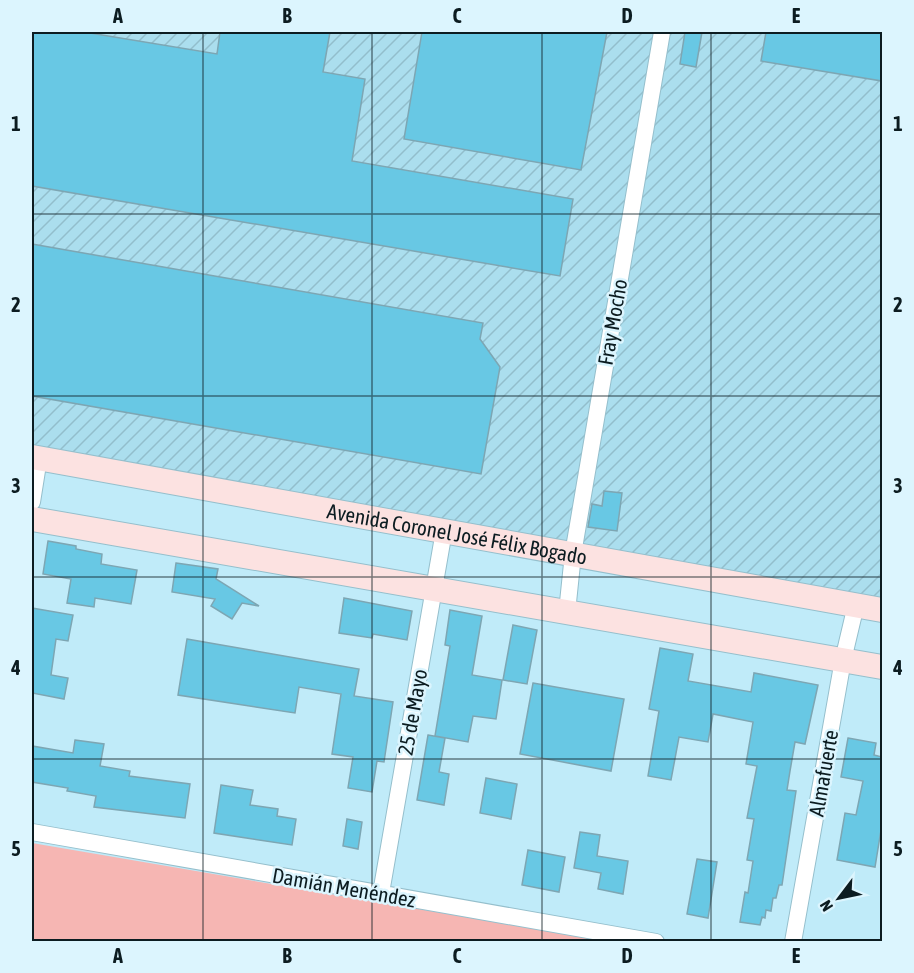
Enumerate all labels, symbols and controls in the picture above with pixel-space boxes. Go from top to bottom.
text: A [112,4,123,27]
text: B [282,4,292,27]
text: C [453,4,462,27]
text: D [621,4,633,27]
text: E [792,4,801,27]
text: 1 [11,112,21,135]
text: 1 [893,112,903,135]
street label: Fray Mocho [593,277,631,367]
text: 2 [11,293,21,316]
text: 2 [893,293,903,316]
text: 3 [11,474,21,497]
text: 3 [893,474,903,497]
street label: Avenida Coronel José Félix Bogado [325,498,589,569]
text: 4 [10,656,21,679]
text: 4 [892,656,903,679]
street label: 25 de Mayo [393,667,431,757]
street label: Almafuerte [804,728,842,818]
text: 5 [11,837,21,860]
text: 5 [893,837,903,860]
street label: Damián Menéndez [271,863,418,911]
north arrow [809,868,869,928]
text: N [816,897,836,915]
text: A [112,944,123,967]
text: B [282,944,292,967]
text: C [453,944,462,967]
text: D [621,944,633,967]
text: E [792,944,801,967]

